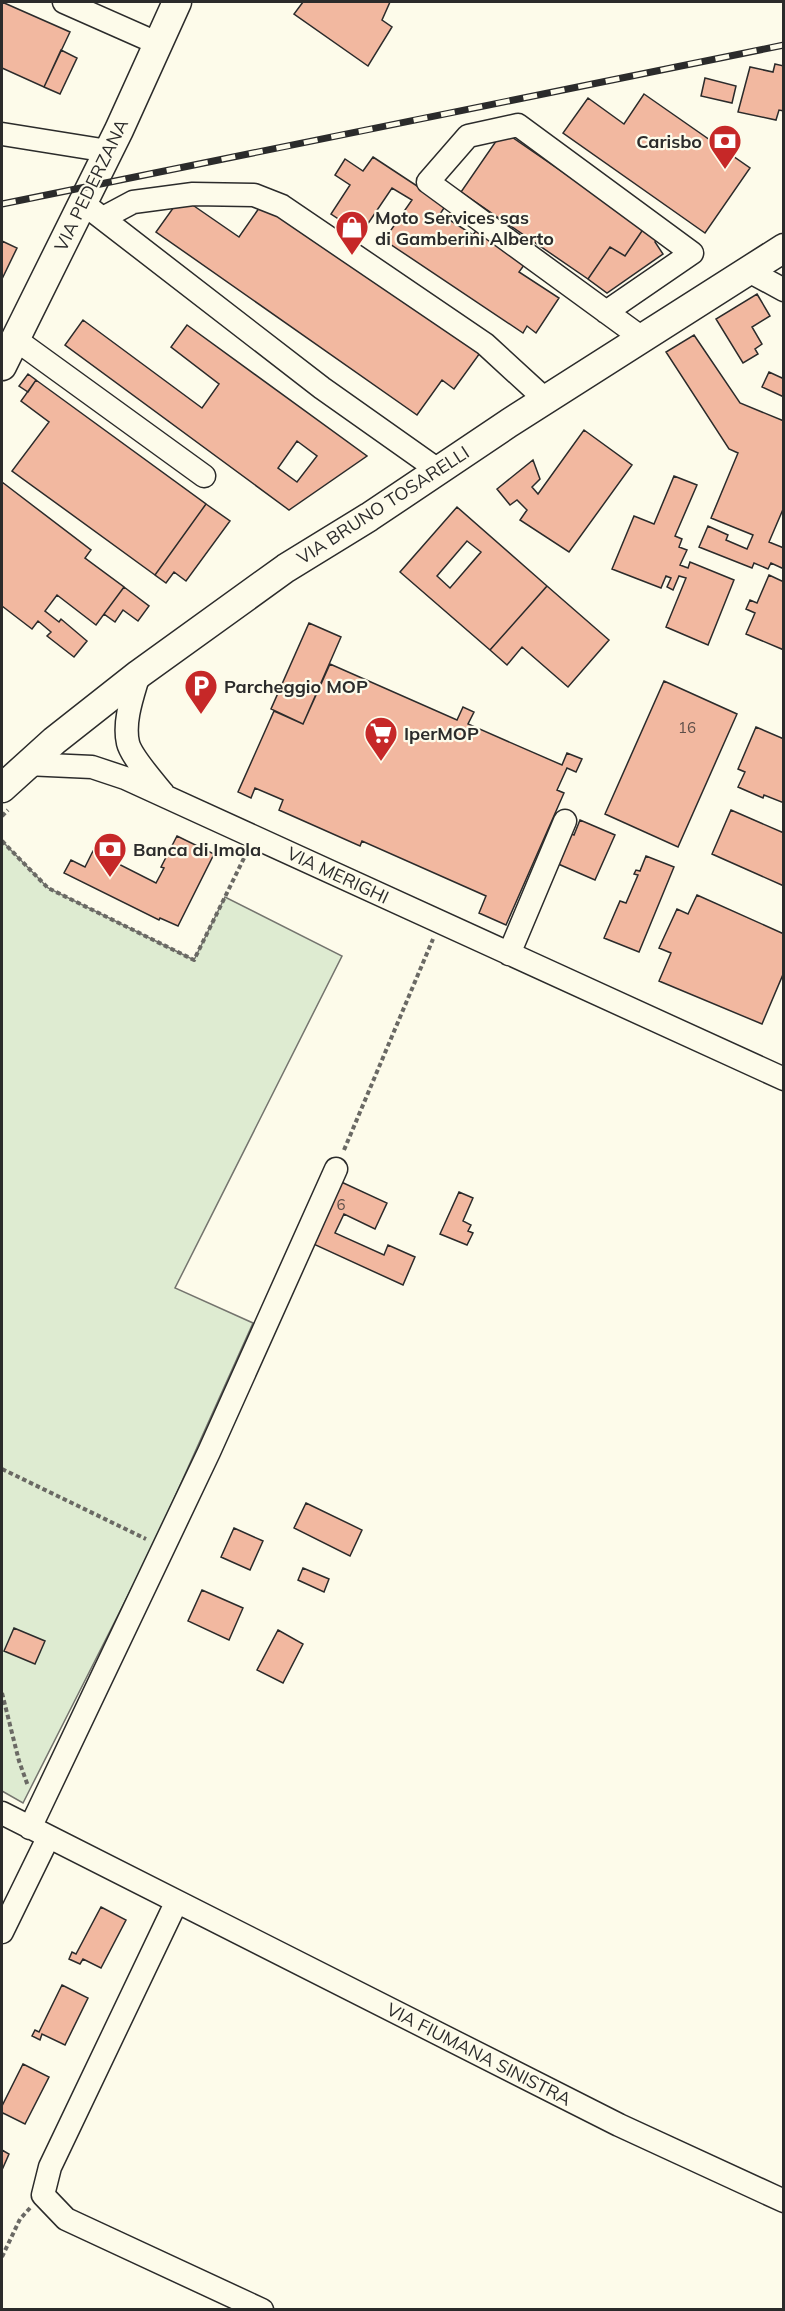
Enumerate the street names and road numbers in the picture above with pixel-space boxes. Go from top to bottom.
street label: VIA PEDERZANA [49,115,133,255]
street label: VIA BRUNO TOSARELLI [293,441,473,569]
street label: VIA MERIGHI [283,841,393,909]
street label: VIA FIUMANA SINISTRA [383,1997,575,2111]

